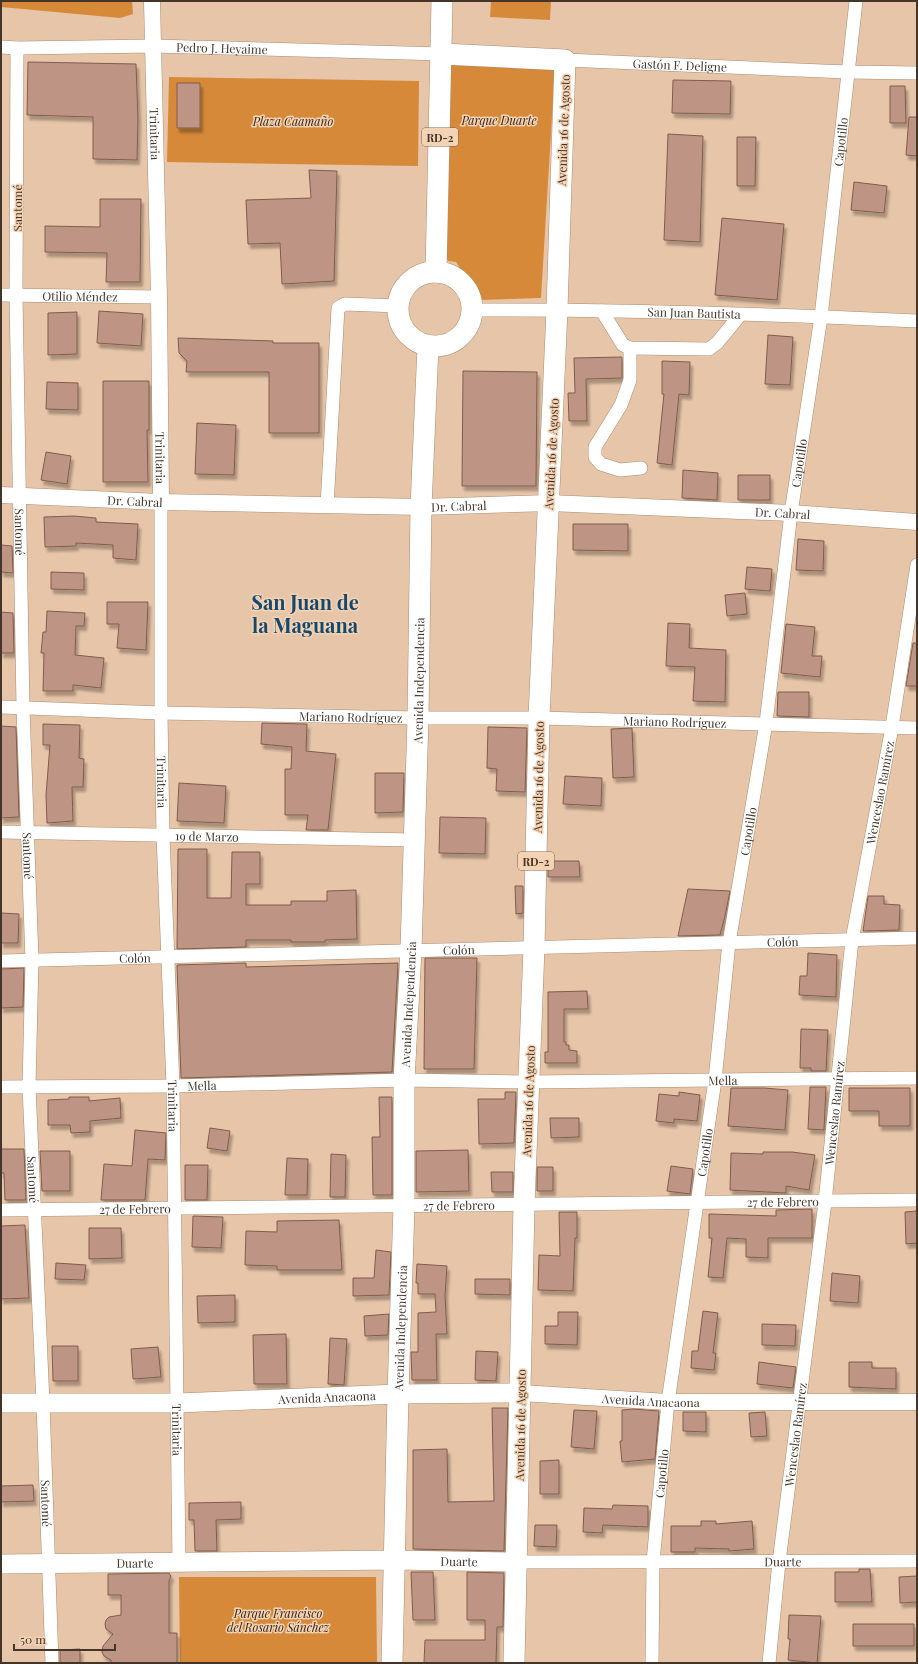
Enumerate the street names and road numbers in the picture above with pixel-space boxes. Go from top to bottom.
street label: Pedro J. Heyaime [176,39,268,57]
street label: Gastón F. Deligne [632,55,727,75]
street label: Avenida 16 de Agosto [553,74,573,187]
street label: Trinitaria [147,108,164,160]
street label: Capotillo [830,116,851,167]
road number: RD-2 [422,128,458,146]
street label: Santomé [9,184,25,232]
street label: Otilio Méndez [42,288,118,304]
street label: San Juan Bautista [647,303,741,322]
street label: Avenida 16 de Agosto [540,397,562,511]
street label: Trinitaria [152,432,169,484]
street label: Capotillo [787,437,810,488]
street label: Dr. Cabral [107,492,163,510]
street label: Dr. Cabral [431,497,487,515]
street label: Dr. Cabral [755,504,811,522]
street label: Santomé [12,508,28,556]
street label: Avenida Independencia [409,617,427,745]
street label: Mariano Rodríguez [299,708,403,726]
street label: Mariano Rodríguez [623,712,727,731]
street label: Avenida 16 de Agosto [529,721,547,834]
street label: Wenceslao Ramírez [862,739,897,846]
street label: Trinitaria [154,756,171,808]
street label: Capotillo [736,806,760,857]
street label: 19 de Marzo [175,827,239,845]
street label: Santomé [19,832,37,880]
road number: RD-2 [518,852,554,870]
street label: Colón [767,933,799,950]
street label: Avenida Independencia [397,941,419,1069]
street label: Colón [443,941,475,958]
street label: Colón [119,949,151,966]
street label: Avenida 16 de Agosto [518,1045,538,1158]
street label: Wenceslao Ramírez [821,1060,848,1167]
street label: Mella [708,1072,738,1088]
street label: Mella [187,1077,217,1094]
street label: Trinitaria [165,1079,182,1132]
street label: Capotillo [693,1127,716,1178]
street label: Santomé [24,1156,42,1204]
street label: 27 de Febrero [747,1193,819,1210]
street label: 27 de Febrero [423,1197,495,1213]
street label: 27 de Febrero [99,1200,171,1217]
street label: Avenida Independencia [390,1265,410,1392]
street label: Avenida 16 de Agosto [511,1369,529,1482]
street label: Wenceslao Ramírez [781,1381,810,1488]
street label: Avenida Anacaona [277,1387,376,1407]
street label: Avenida Anacaona [600,1390,700,1410]
street label: Trinitaria [169,1404,186,1456]
street label: Capotillo [651,1448,672,1498]
street label: Santomé [38,1480,55,1527]
street label: Duarte [440,1553,478,1569]
street label: Duarte [764,1553,802,1569]
street label: Duarte [116,1554,154,1571]

